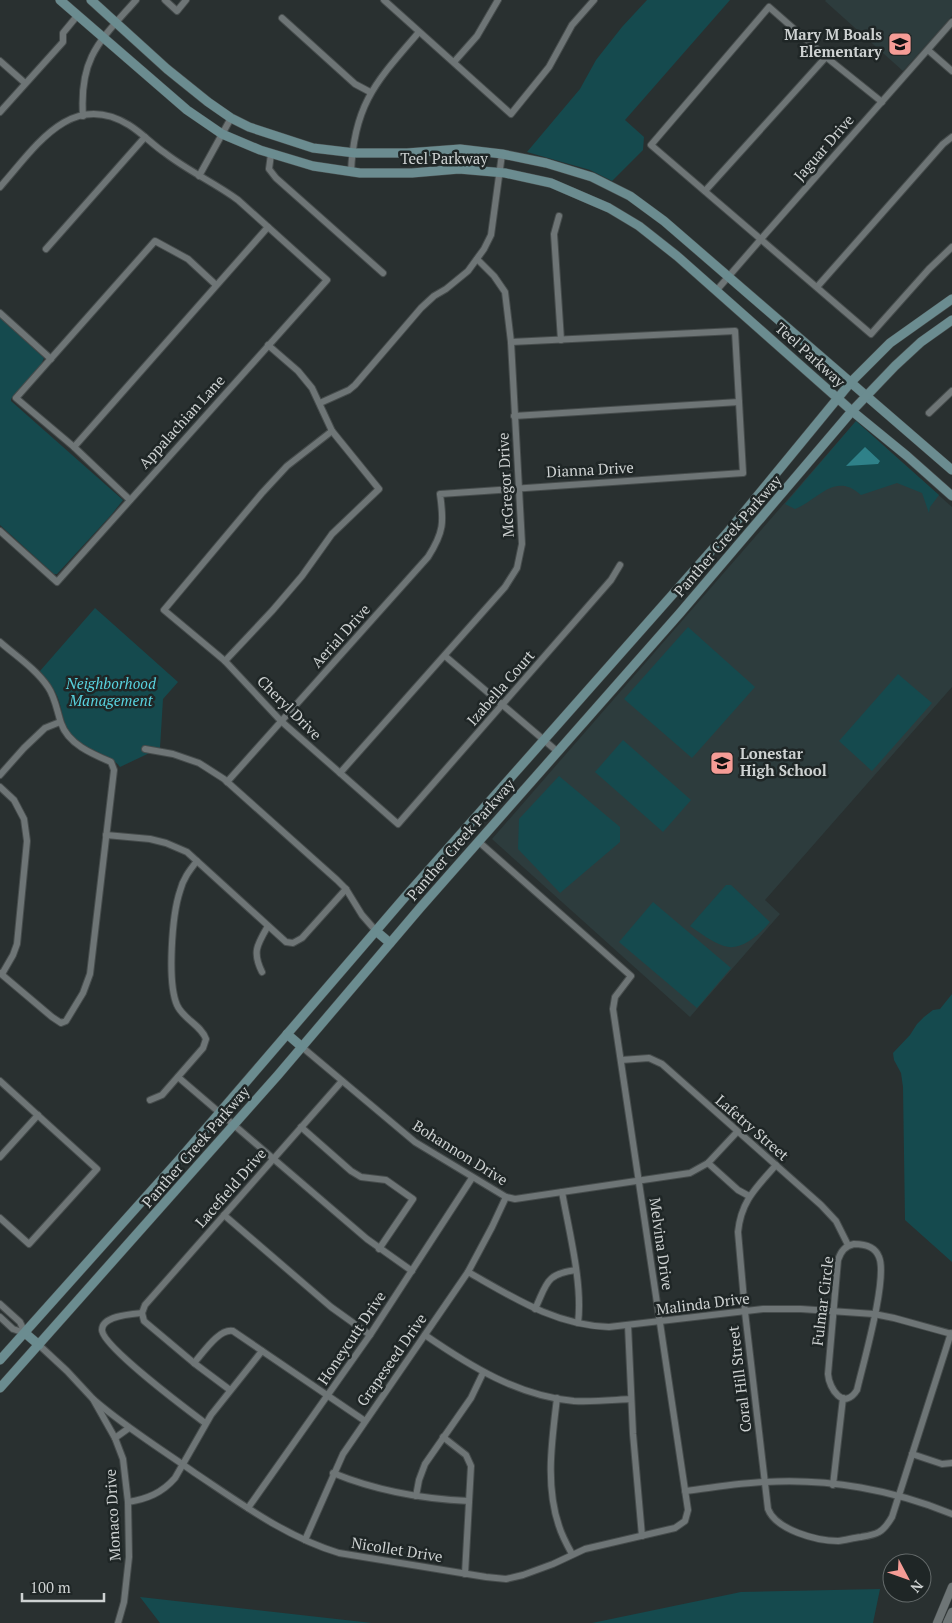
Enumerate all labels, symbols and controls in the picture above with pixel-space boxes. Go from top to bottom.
place label: Mary M Boals Elementary [784,24,883,61]
school or university icon: Mary M Boals Elementary [887,31,913,57]
street label: Jaguar Drive [789,110,858,185]
street label: Teel Parkway [400,148,488,168]
street label: Teel Parkway [771,317,850,391]
street label: Appalachian Lane [134,370,229,472]
street label: McGregor Drive [492,432,518,538]
street label: Dianna Drive [546,457,634,481]
street label: Panther Creek Parkway [669,470,786,600]
street label: Aerial Drive [306,599,374,671]
street label: Izabella Court [462,645,539,729]
street label: Cheryl Drive [253,671,326,744]
park label: Neighborhood Management [65,673,157,710]
place label: Lonestar High School [740,743,827,780]
school or university icon: Lonestar High School [709,750,735,776]
street label: Panther Creek Parkway [402,774,519,904]
street label: Panther Creek Parkway [137,1081,254,1211]
street label: Lafetry Street [712,1090,794,1165]
street label: Bohannon Drive [409,1115,512,1189]
street label: Lacefield Drive [190,1143,270,1231]
street label: Melvina Drive [646,1196,678,1291]
street label: Fulmar Circle [807,1255,837,1347]
street label: Honeycutt Drive [312,1287,390,1388]
street label: Malinda Drive [655,1287,751,1319]
street label: Grapeseed Drive [352,1309,431,1410]
street label: Coral Hill Street [722,1324,755,1434]
street label: Monaco Drive [100,1468,124,1562]
street label: Nicollet Drive [350,1532,444,1566]
north arrow [882,1553,932,1603]
scale bar [22,1570,105,1602]
text: 100 m [30,1577,71,1597]
text: N [906,1577,928,1597]

